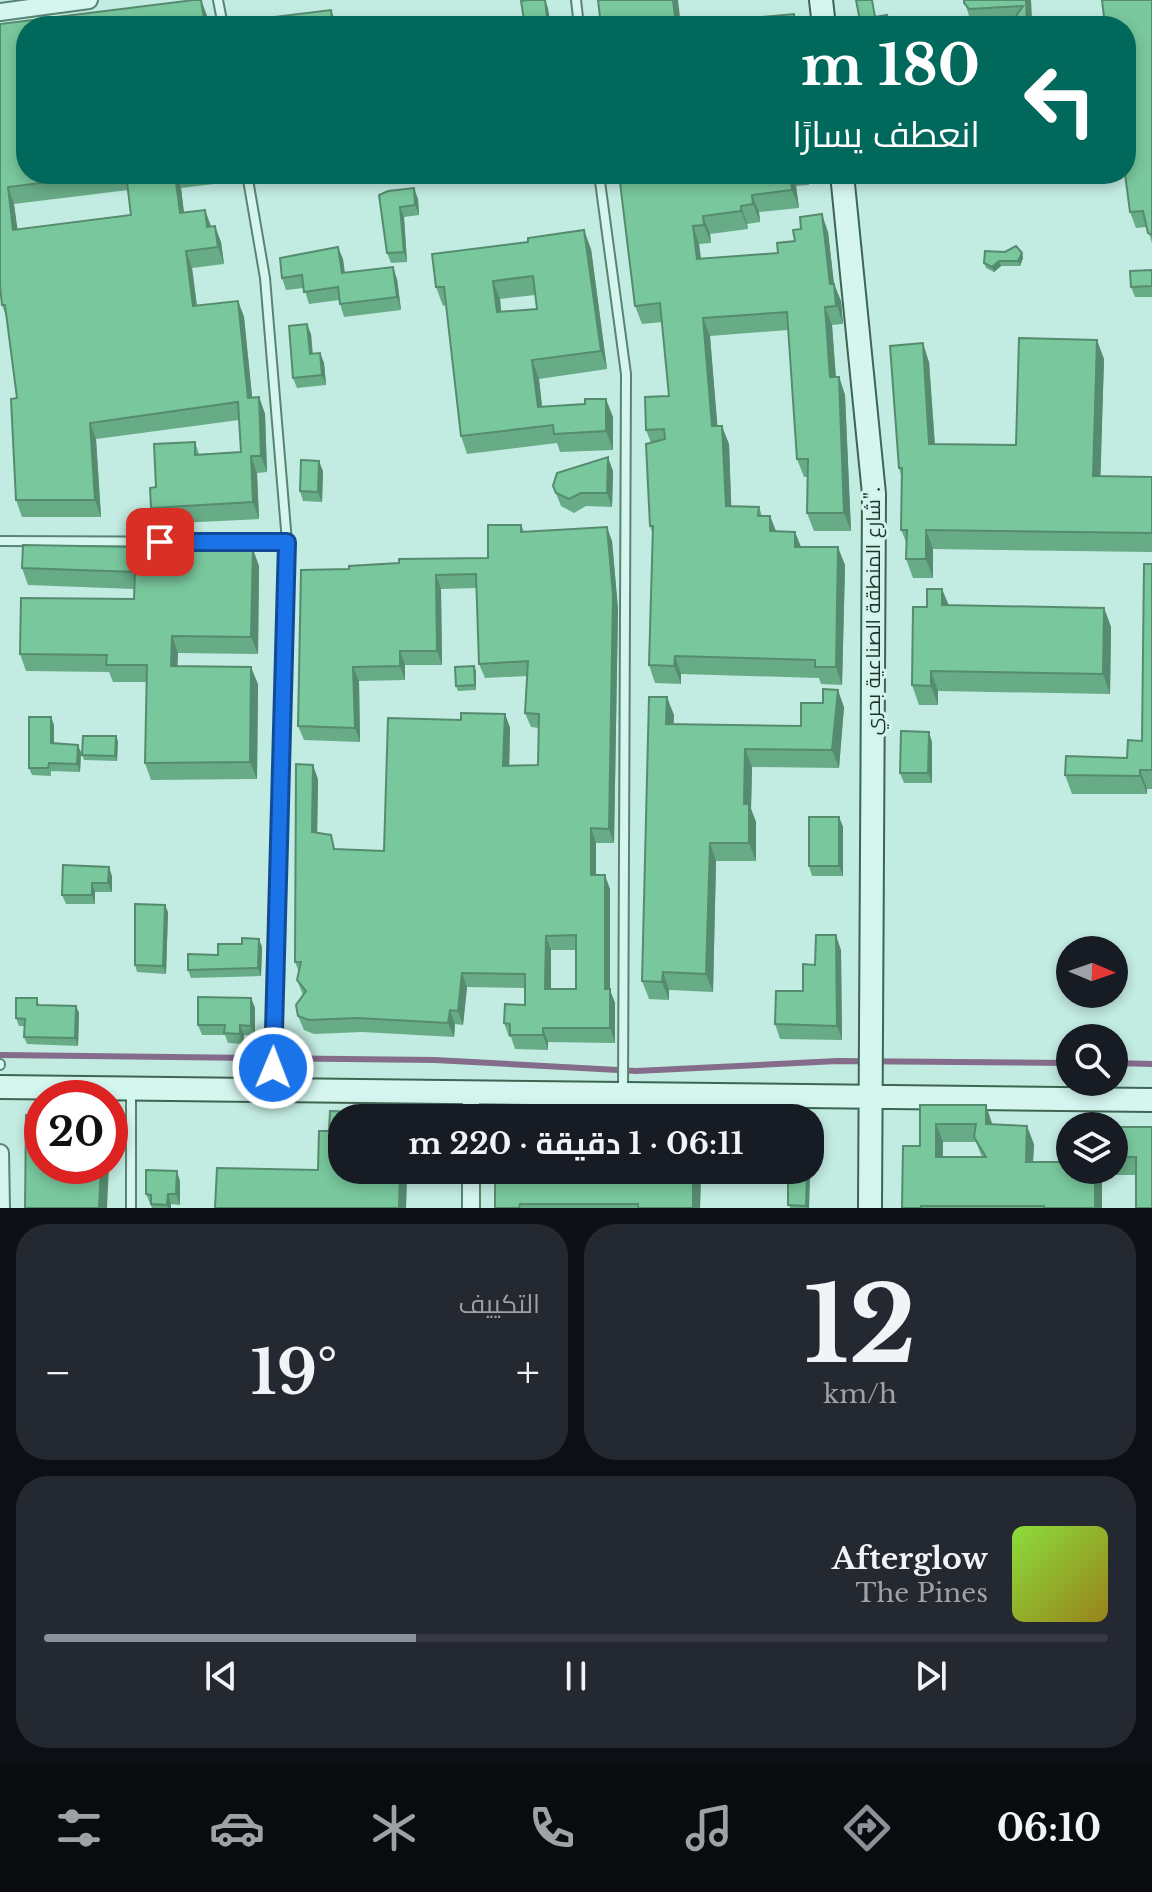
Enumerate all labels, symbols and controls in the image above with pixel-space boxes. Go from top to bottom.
text: 180 m [801,31,980,100]
icon: left [1008,48,1112,152]
text: انعطف يسارًا [792,112,980,157]
street label: شارع المنطقة الصناعية بحري". [861,488,889,735]
pin [126,508,194,576]
icon: arrive [138,520,182,564]
north arrow [1056,936,1128,1008]
map controls [1056,936,1128,1184]
button: search [1056,1024,1128,1096]
position arrow [231,1026,315,1110]
speed limit sign: 20 [24,1080,128,1184]
button: layers [1056,1112,1128,1184]
text: 06:11 · 1 دقيقة · 220 m [408,1125,744,1162]
text: 12 [803,1261,917,1390]
text: التكييف [458,1288,540,1320]
text: 19° [251,1336,337,1410]
text: − [44,1345,72,1400]
text: + [516,1345,540,1400]
text: km/h [823,1378,897,1410]
text: Afterglow [832,1540,988,1577]
text: The Pines [856,1577,988,1609]
icon: previous [199,1654,243,1698]
icon: pause [554,1654,598,1698]
icon: next [909,1654,953,1698]
icon: filters [51,1800,107,1856]
icon: car [209,1800,265,1856]
icon: climate [366,1800,422,1856]
icon: phone [524,1800,580,1856]
icon: music [681,1800,737,1856]
icon: directions [839,1800,895,1856]
text: 06:10 [997,1806,1101,1851]

